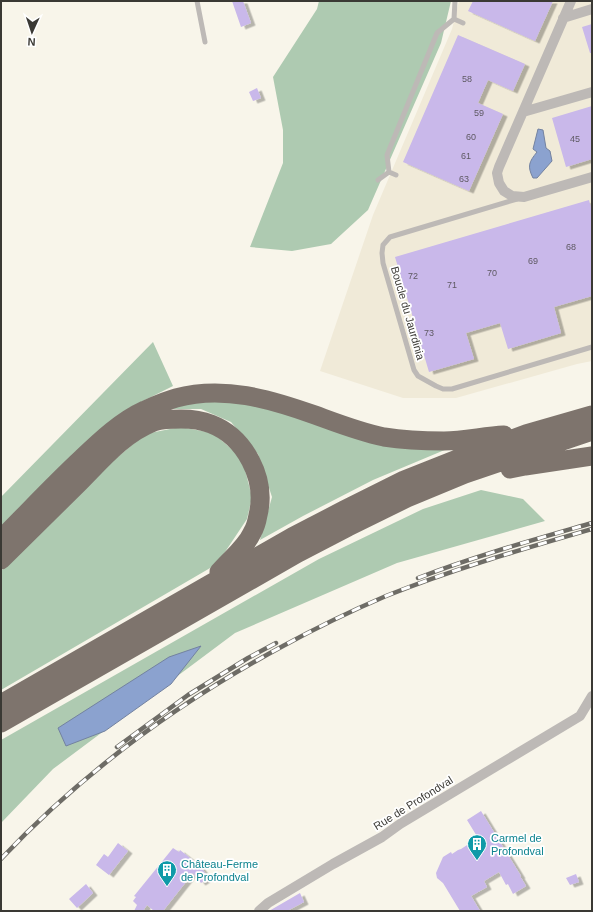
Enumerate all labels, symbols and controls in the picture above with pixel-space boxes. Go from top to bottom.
north arrow [12,12,52,52]
text: N [27,36,36,48]
house number: 58 [462,74,472,84]
house number: 59 [474,108,484,118]
house number: 60 [466,132,476,142]
house number: 45 [570,134,580,144]
house number: 61 [461,151,471,161]
house number: 63 [459,174,469,184]
house number: 68 [566,242,576,252]
house number: 69 [528,256,538,266]
street label: Boucle du Jaurdinia [389,265,427,362]
house number: 70 [487,268,497,278]
house number: 72 [408,271,418,281]
house number: 71 [447,280,457,290]
house number: 73 [424,328,434,338]
street label: Rue de Profondval [371,774,455,832]
place label: Carmel de Profondval [491,832,544,857]
building icon: Carmel de Profondval [466,833,488,861]
place label: Château-Ferme de Profondval [181,858,258,883]
building icon: Château-Ferme de Profondval [156,859,178,887]

